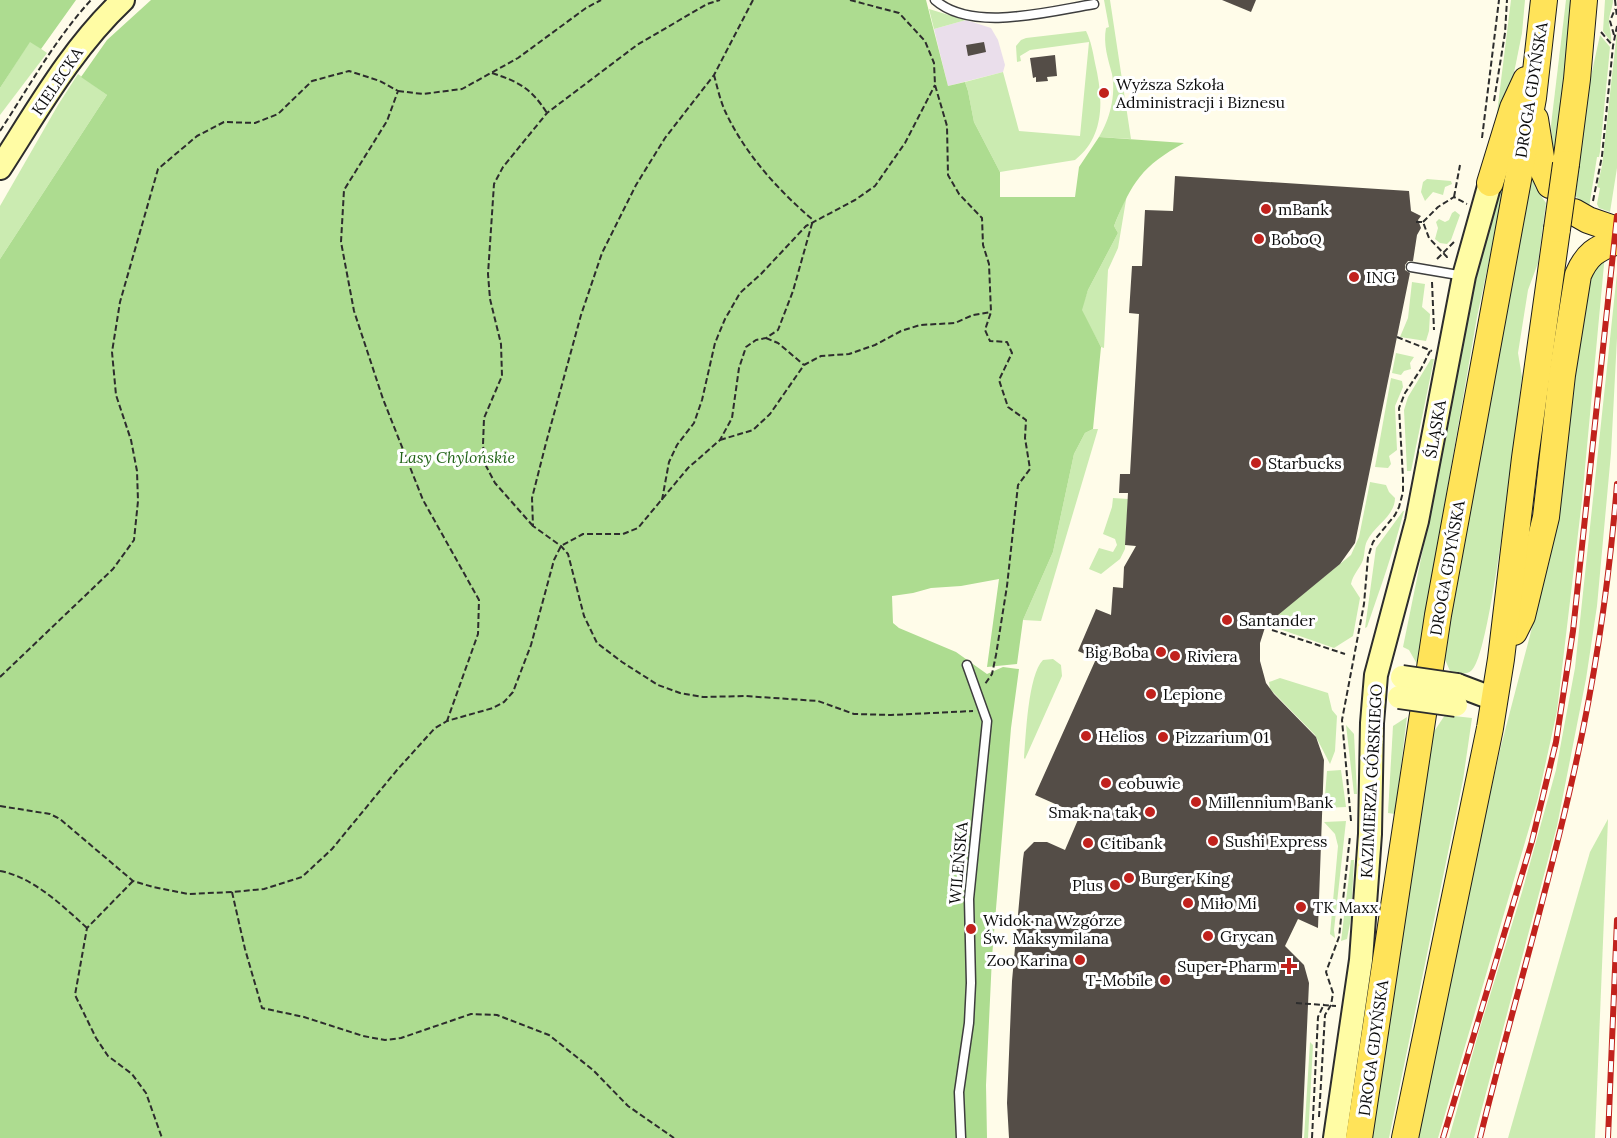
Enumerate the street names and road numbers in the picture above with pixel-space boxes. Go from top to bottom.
street label: DROGA GDYŃSKA [1510,20,1552,159]
street label: KIELECKA [27,42,88,119]
street label: ŚLĄSKA [1420,397,1450,460]
street label: DROGA GDYŃSKA [1425,498,1469,637]
street label: KAZIMIERZA GÓRSKIEGO [1356,683,1386,879]
street label: WILEŃSKA [944,820,972,905]
street label: DROGA GDYŃSKA [1354,978,1393,1117]

